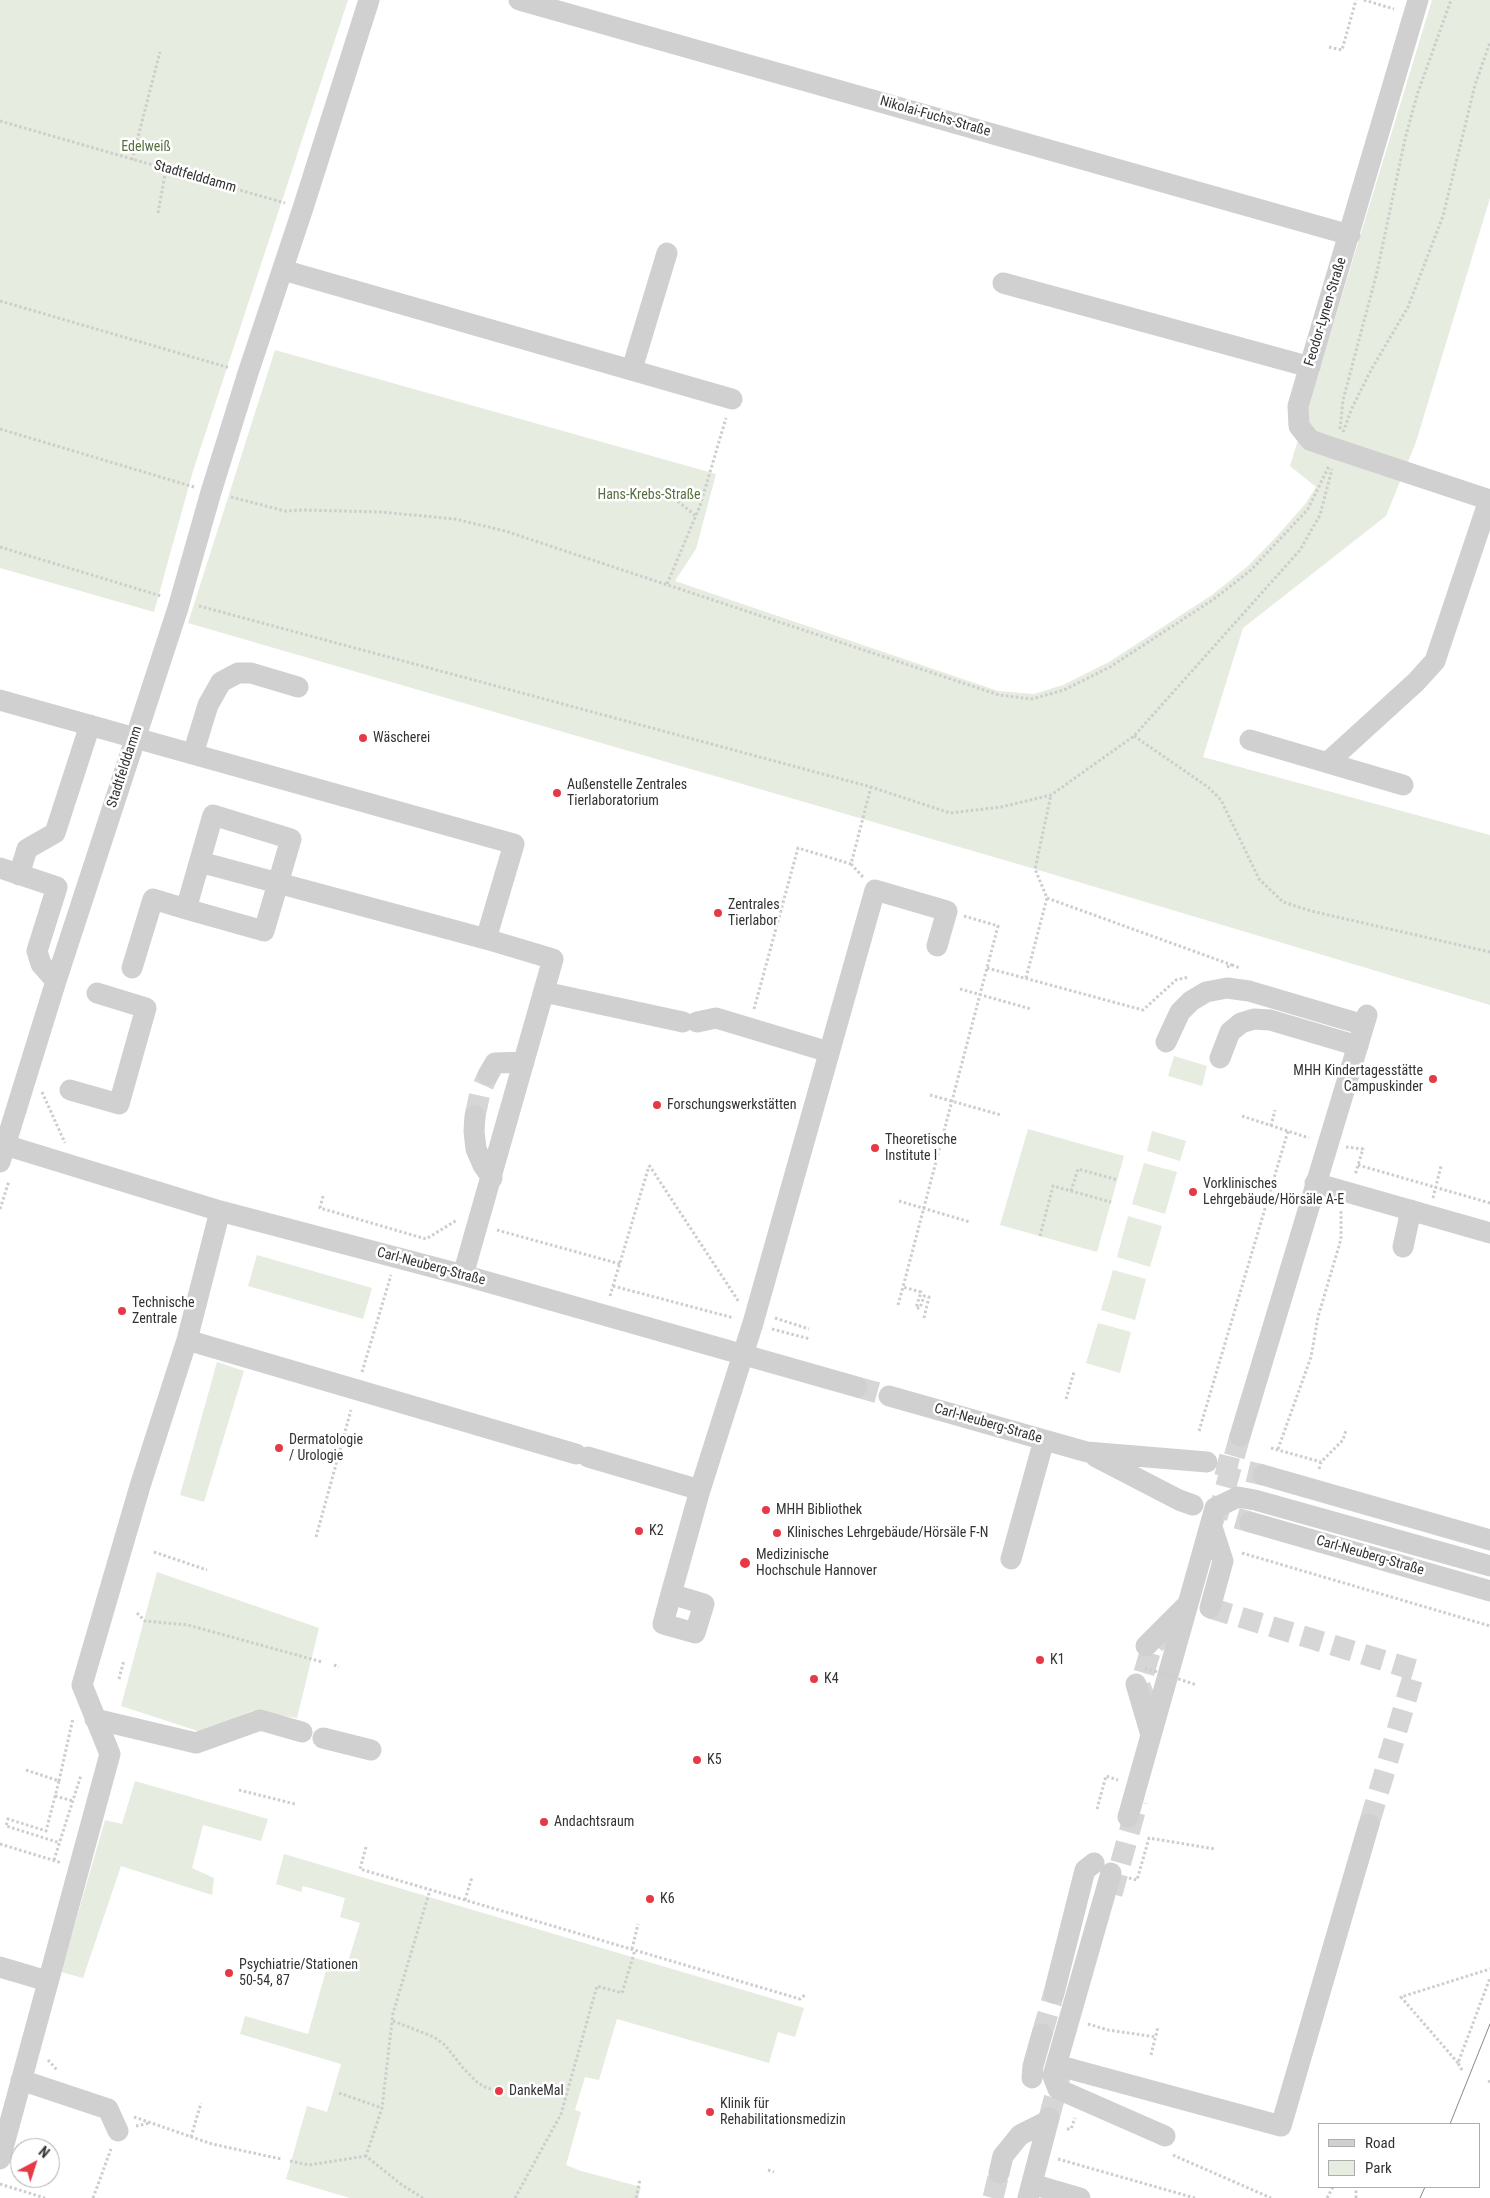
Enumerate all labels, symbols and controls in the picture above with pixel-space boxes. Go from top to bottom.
street label: Nikolai-Fuchs-Straße [878,93,992,141]
park label: Edelweiß [121,139,171,155]
street label: Stadtfelddamm [152,157,238,197]
street label: Feodor-Lynen-Straße [1301,255,1351,369]
park label: Hans-Krebs-Straße [597,487,701,503]
street label: Stadtfelddamm [104,724,146,810]
place label: Wäscherei [373,730,430,746]
marker: Wäscherei [357,732,369,744]
place label: Außenstelle Zentrales Tierlaboratorium [567,777,687,810]
marker: Außenstelle Zentrales Tierlaboratorium [551,787,563,799]
place label: Zentrales Tierlabor [728,897,780,930]
marker: Zentrales Tierlabor [712,907,724,919]
place label: MHH Kindertagesstätte Campuskinder [1293,1063,1423,1096]
marker: MHH Kindertagesstätte Campuskinder [1427,1073,1439,1085]
place label: Forschungswerkstätten [667,1097,796,1113]
marker: Forschungswerkstätten [651,1099,663,1111]
place label: Theoretische Institute I [885,1132,957,1164]
marker: Theoretische Institute I [869,1142,881,1154]
place label: Vorklinisches Lehrgebäude/Hörsäle A-E [1203,1176,1344,1208]
marker: Vorklinisches Lehrgebäude/Hörsäle A-E [1187,1186,1199,1198]
street label: Carl-Neuberg-Straße [375,1244,487,1290]
place label: Technische Zentrale [132,1295,195,1328]
marker: Technische Zentrale [116,1305,128,1317]
street label: Carl-Neuberg-Straße [932,1401,1044,1447]
place label: Dermatologie / Urologie [289,1432,363,1464]
marker: Dermatologie / Urologie [273,1442,285,1454]
place label: MHH Bibliothek [776,1502,862,1518]
marker: MHH Bibliothek [760,1504,772,1516]
place label: K2 [649,1523,664,1539]
marker: K2 [633,1525,645,1537]
place label: Klinisches Lehrgebäude/Hörsäle F-N [787,1525,988,1541]
marker: Klinisches Lehrgebäude/Hörsäle F-N [771,1527,783,1539]
street label: Carl-Neuberg-Straße [1314,1533,1426,1579]
place label: Medizinische Hochschule Hannover [756,1547,877,1580]
marker: Medizinische Hochschule Hannover [738,1556,752,1570]
place label: K1 [1050,1652,1065,1668]
marker: K1 [1034,1654,1046,1666]
place label: K4 [824,1671,839,1687]
marker: K4 [808,1673,820,1685]
place label: K5 [707,1752,722,1768]
marker: K5 [691,1754,703,1766]
place label: Andachtsraum [554,1814,634,1830]
marker: Andachtsraum [538,1816,550,1828]
place label: K6 [660,1891,675,1907]
marker: K6 [644,1893,656,1905]
place label: Psychiatrie/Stationen 50-54, 87 [239,1957,358,1990]
marker: Psychiatrie/Stationen 50-54, 87 [223,1967,235,1979]
place label: DankeMal [509,2083,564,2099]
marker: DankeMal [493,2085,505,2097]
place label: Klinik für Rehabilitationsmedizin [720,2096,846,2128]
marker: Klinik für Rehabilitationsmedizin [704,2106,716,2118]
legend [1318,2123,1480,2188]
text: Road [1365,2134,1395,2152]
north arrow [10,2138,60,2188]
text: N [36,2143,52,2161]
text: Park [1365,2159,1392,2177]

